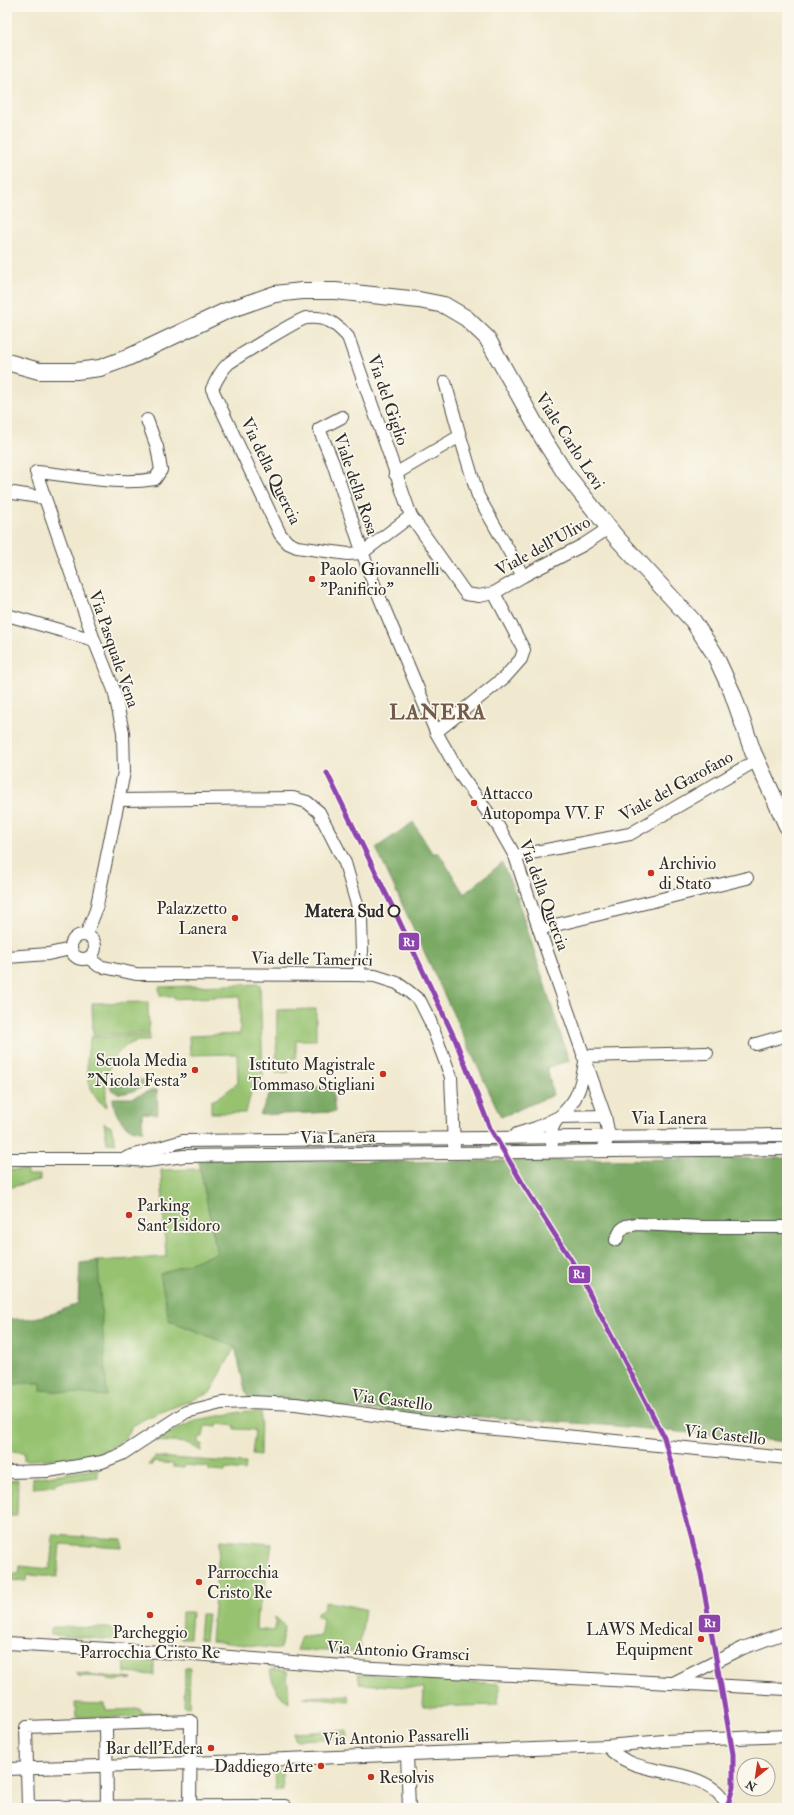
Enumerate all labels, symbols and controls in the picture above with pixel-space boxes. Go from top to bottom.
street label: Via del Giglio [363,352,413,448]
street label: Viale Carlo Levi [531,389,609,494]
street label: Via della Quercia [236,414,306,529]
street label: Viale della Rosa [329,430,384,539]
street label: Viale dell'Ulivo [492,511,594,581]
place label: Paolo Giovannelli "Panificio" [320,559,440,600]
marker: Paolo Giovannelli "Panificio" [307,574,317,584]
street label: Via Pasquale Vena [84,588,144,711]
district label: LANERA [389,699,487,726]
street label: Viale del Garofano [615,746,737,826]
place label: Attacco Autopompa VV. F [481,783,605,825]
marker: Attacco Autopompa VV. F [469,798,479,808]
street label: Via della Quercia [514,837,574,954]
place label: Archivio di Stato [658,853,716,894]
marker: Archivio di Stato [646,868,656,878]
place label: Palazzetto Lanera [156,898,228,939]
place label: Matera Sud [304,901,385,922]
marker: Matera Sud [387,904,401,918]
marker: Palazzetto Lanera [230,913,240,923]
line badge: R1 [398,932,420,951]
text: R1 [403,936,415,949]
street label: Via delle Tamerici [251,947,374,971]
place label: Scuola Media "Nicola Festa" [87,1050,188,1091]
place label: Istituto Magistrale Tommaso Stigliani [248,1054,375,1095]
marker: Scuola Media "Nicola Festa" [190,1065,200,1075]
marker: Istituto Magistrale Tommaso Stigliani [378,1069,388,1079]
street label: Via Lanera [631,1108,708,1129]
street label: Via Lanera [300,1126,377,1148]
place label: Parking Sant'Isidoro [137,1195,220,1236]
marker: Parking Sant'Isidoro [124,1210,134,1220]
line badge: R1 [568,1265,591,1284]
text: R1 [573,1268,585,1281]
street label: Via Castello [350,1385,434,1415]
street label: Via Castello [683,1420,767,1450]
place label: Parrocchia Cristo Re [207,1562,279,1603]
marker: Parrocchia Cristo Re [194,1577,204,1587]
marker: Parcheggio Parrocchia Cristo Re [145,1610,155,1620]
line badge: R1 [698,1614,721,1633]
text: R1 [704,1617,716,1630]
place label: LAWS Medical Equipment [586,1619,694,1661]
place label: Parcheggio Parrocchia Cristo Re [80,1622,220,1663]
marker: LAWS Medical Equipment [696,1634,706,1644]
street label: Via Antonio Gramsci [326,1637,470,1665]
street label: Via Antonio Passarelli [322,1724,470,1750]
place label: Bar dell'Edera [105,1738,204,1759]
marker: Bar dell'Edera [206,1743,216,1753]
place label: Daddiego Arte [214,1756,313,1777]
north arrow [736,1757,776,1797]
marker: Daddiego Arte [316,1761,326,1771]
place label: Resolvis [379,1767,434,1788]
marker: Resolvis [366,1772,376,1782]
text: N [743,1777,760,1794]

